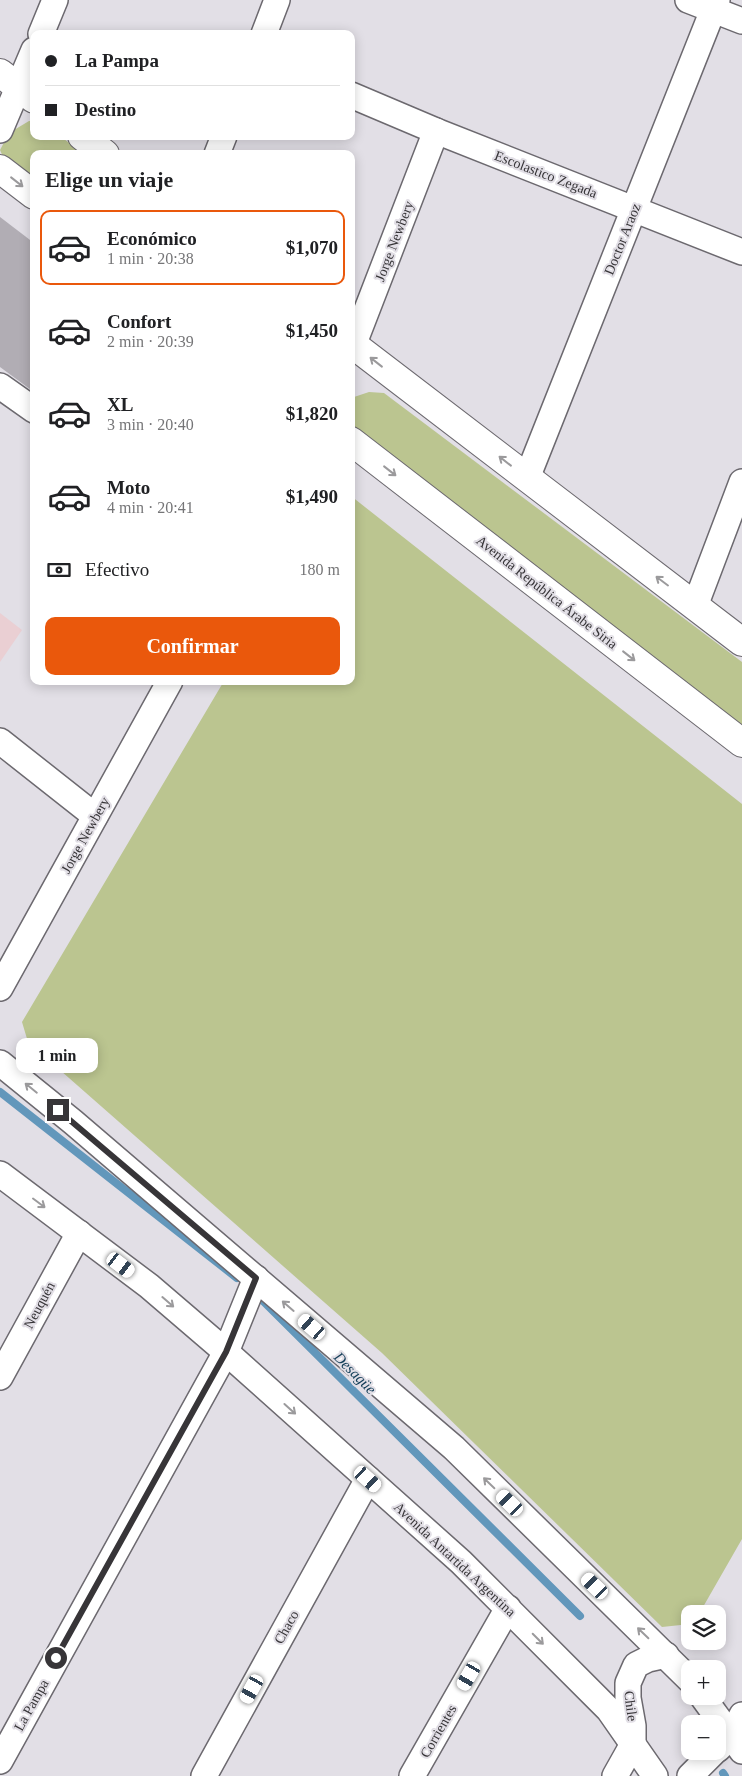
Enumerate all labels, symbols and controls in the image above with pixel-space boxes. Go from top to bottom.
text: La Pampa [75,50,159,71]
text: Destino [75,99,136,120]
street label: Escolastico Zegada [493,148,600,201]
text: Elige un viaje [45,167,173,192]
one-way arrow [10,177,23,188]
street label: Jorge Newbery [372,199,417,283]
street label: Doctor Araoz [601,201,644,277]
icon: car [47,225,92,270]
text: Económico [107,228,197,249]
text: $1,070 [286,237,338,258]
text: 1 min · 20:38 [107,250,194,267]
icon: car [47,308,92,353]
text: Confort [107,311,171,332]
text: $1,450 [286,320,338,341]
text: 2 min · 20:39 [107,333,194,350]
one-way arrow [370,356,383,367]
icon: car [47,391,92,436]
text: XL [107,394,133,415]
text: $1,820 [286,403,338,424]
text: 3 min · 20:40 [107,416,194,433]
one-way arrow [499,455,512,466]
one-way arrow [383,466,397,476]
icon: car [47,474,92,519]
text: Moto [107,477,150,498]
text: $1,490 [286,486,338,507]
text: 4 min · 20:41 [107,499,194,516]
street label: Avenida República Árabe Siria [473,532,621,652]
icon: cash [45,556,73,584]
text: Efectivo [85,559,149,580]
text: 180 m [300,561,340,578]
one-way arrow [656,575,669,586]
button: Confirmar [45,617,340,675]
one-way arrow [622,651,636,661]
street label: Jorge Newbery [58,794,113,876]
callout: 1 min [17,1038,99,1072]
text: 1 min [38,1047,76,1064]
one-way arrow [25,1083,38,1094]
route end [47,1099,69,1121]
one-way arrow [32,1198,45,1209]
car [104,1250,137,1280]
street label: Neuquén [21,1279,58,1331]
one-way arrow [161,1297,174,1308]
one-way arrow [282,1301,295,1312]
car [295,1311,328,1343]
water label: Desagüe [330,1348,379,1397]
one-way arrow [284,1404,297,1415]
car [351,1463,384,1495]
one-way arrow [483,1477,496,1489]
car [493,1487,526,1519]
street label: Avenida Antartida Argentina [391,1499,519,1620]
car [578,1570,611,1602]
map controls [681,1605,726,1760]
button: layers [681,1605,726,1650]
street label: Chaco [271,1608,302,1647]
one-way arrow [637,1627,650,1639]
one-way arrow [532,1632,544,1645]
route start [45,1647,67,1669]
car [455,1659,482,1693]
button: + [681,1660,726,1705]
car [238,1672,265,1706]
street label: La Pampa [11,1676,52,1734]
street label: Chile [621,1690,640,1722]
street label: Corrientes [417,1702,460,1760]
button: − [681,1715,726,1760]

